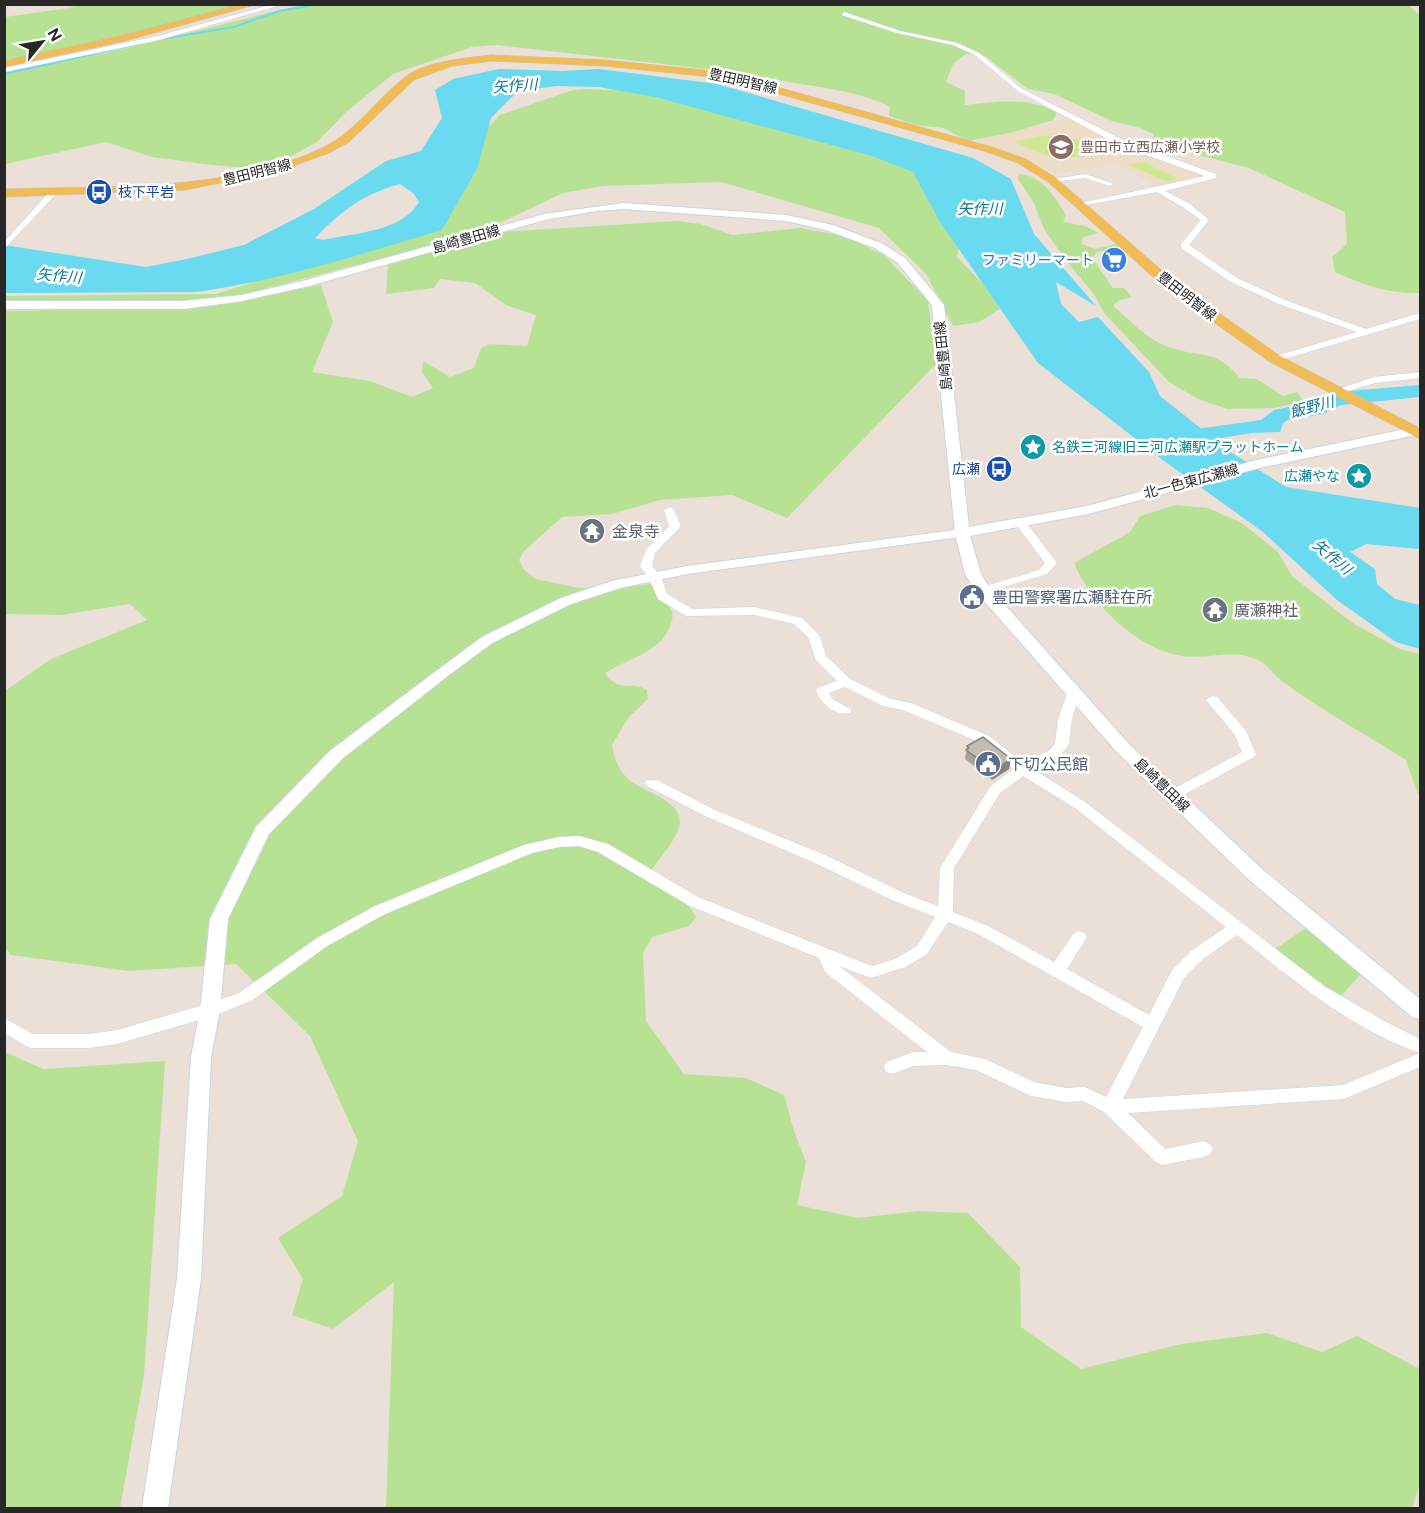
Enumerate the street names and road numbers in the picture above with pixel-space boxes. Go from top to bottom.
street label: 豊田明智線 [707,64,779,98]
street label: 豊田明智線 [221,155,293,189]
street label: 島崎豊田線 [430,221,502,257]
street label: 豊田明智線 [1154,267,1220,325]
street label: 島崎豊田線 [930,320,956,392]
street label: 北一色東広瀬線 [1141,460,1241,502]
street label: 島崎豊田線 [1131,754,1193,816]

